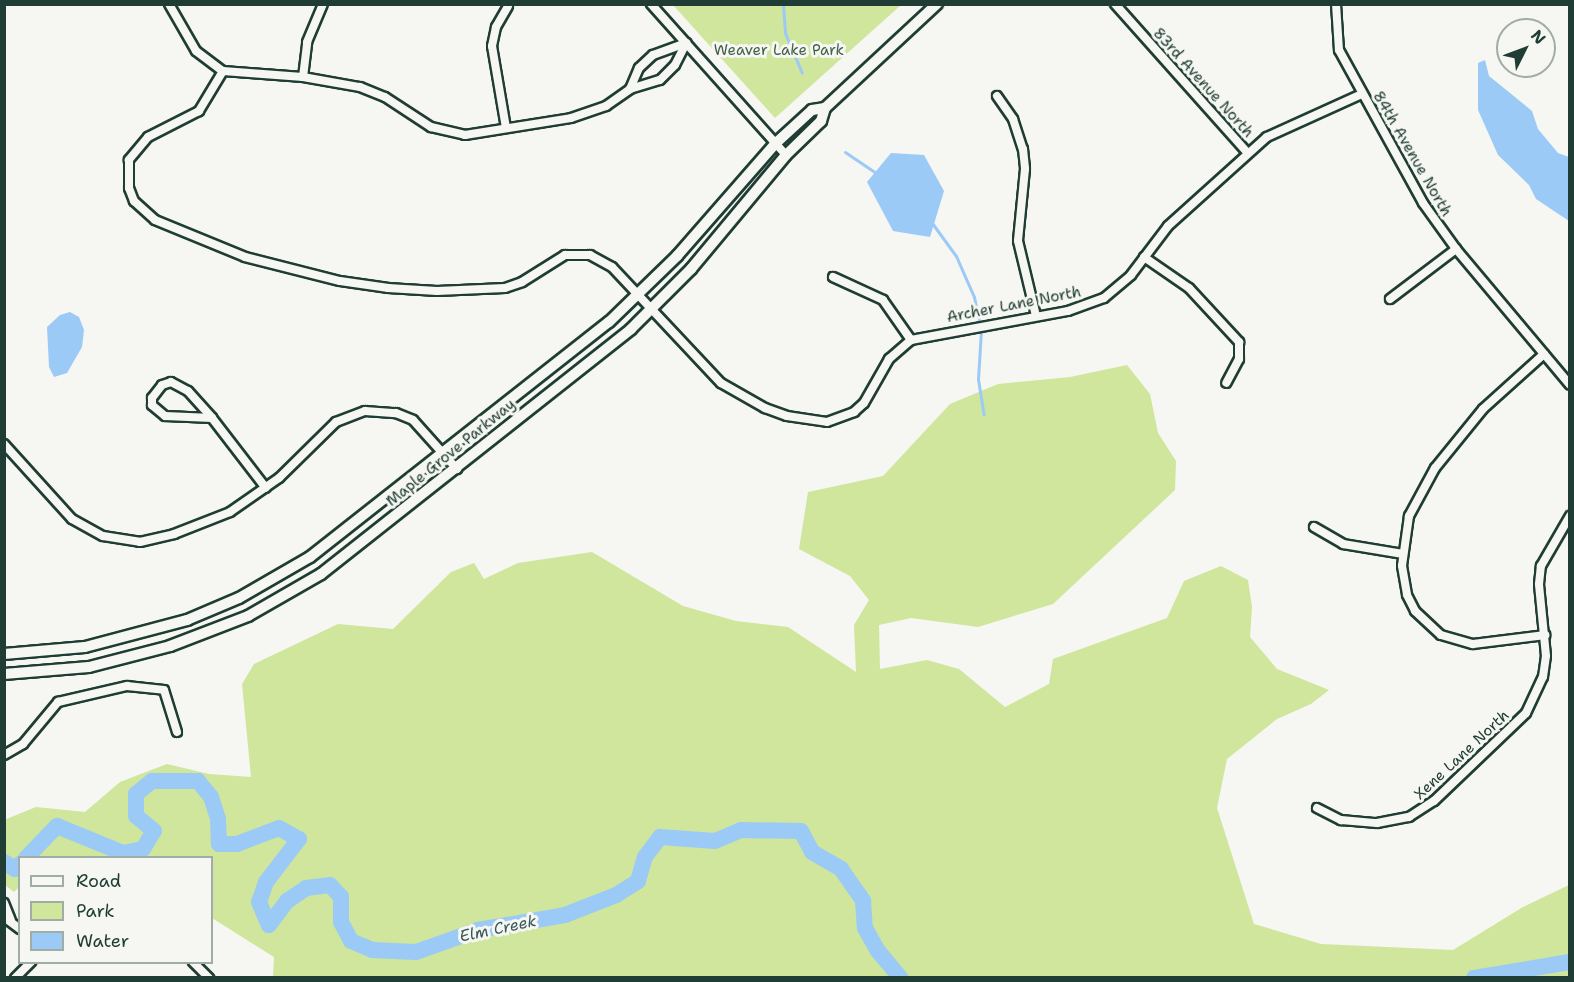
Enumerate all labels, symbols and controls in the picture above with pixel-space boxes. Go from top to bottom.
north arrow [1496,18,1556,78]
street label: 83rd Avenue North [1149,24,1257,142]
text: N [1526,25,1550,49]
park label: Weaver Lake Park [714,42,844,60]
street label: 84th Avenue North [1369,88,1455,220]
street label: Archer Lane North [945,283,1083,327]
street label: Maple Grove Parkway [383,395,519,511]
street label: Xene Lane North [1411,706,1513,804]
legend [18,856,213,964]
text: Road [76,869,121,893]
text: Park [76,899,115,923]
water label: Elm Creek [458,911,538,947]
text: Water [76,929,129,953]

